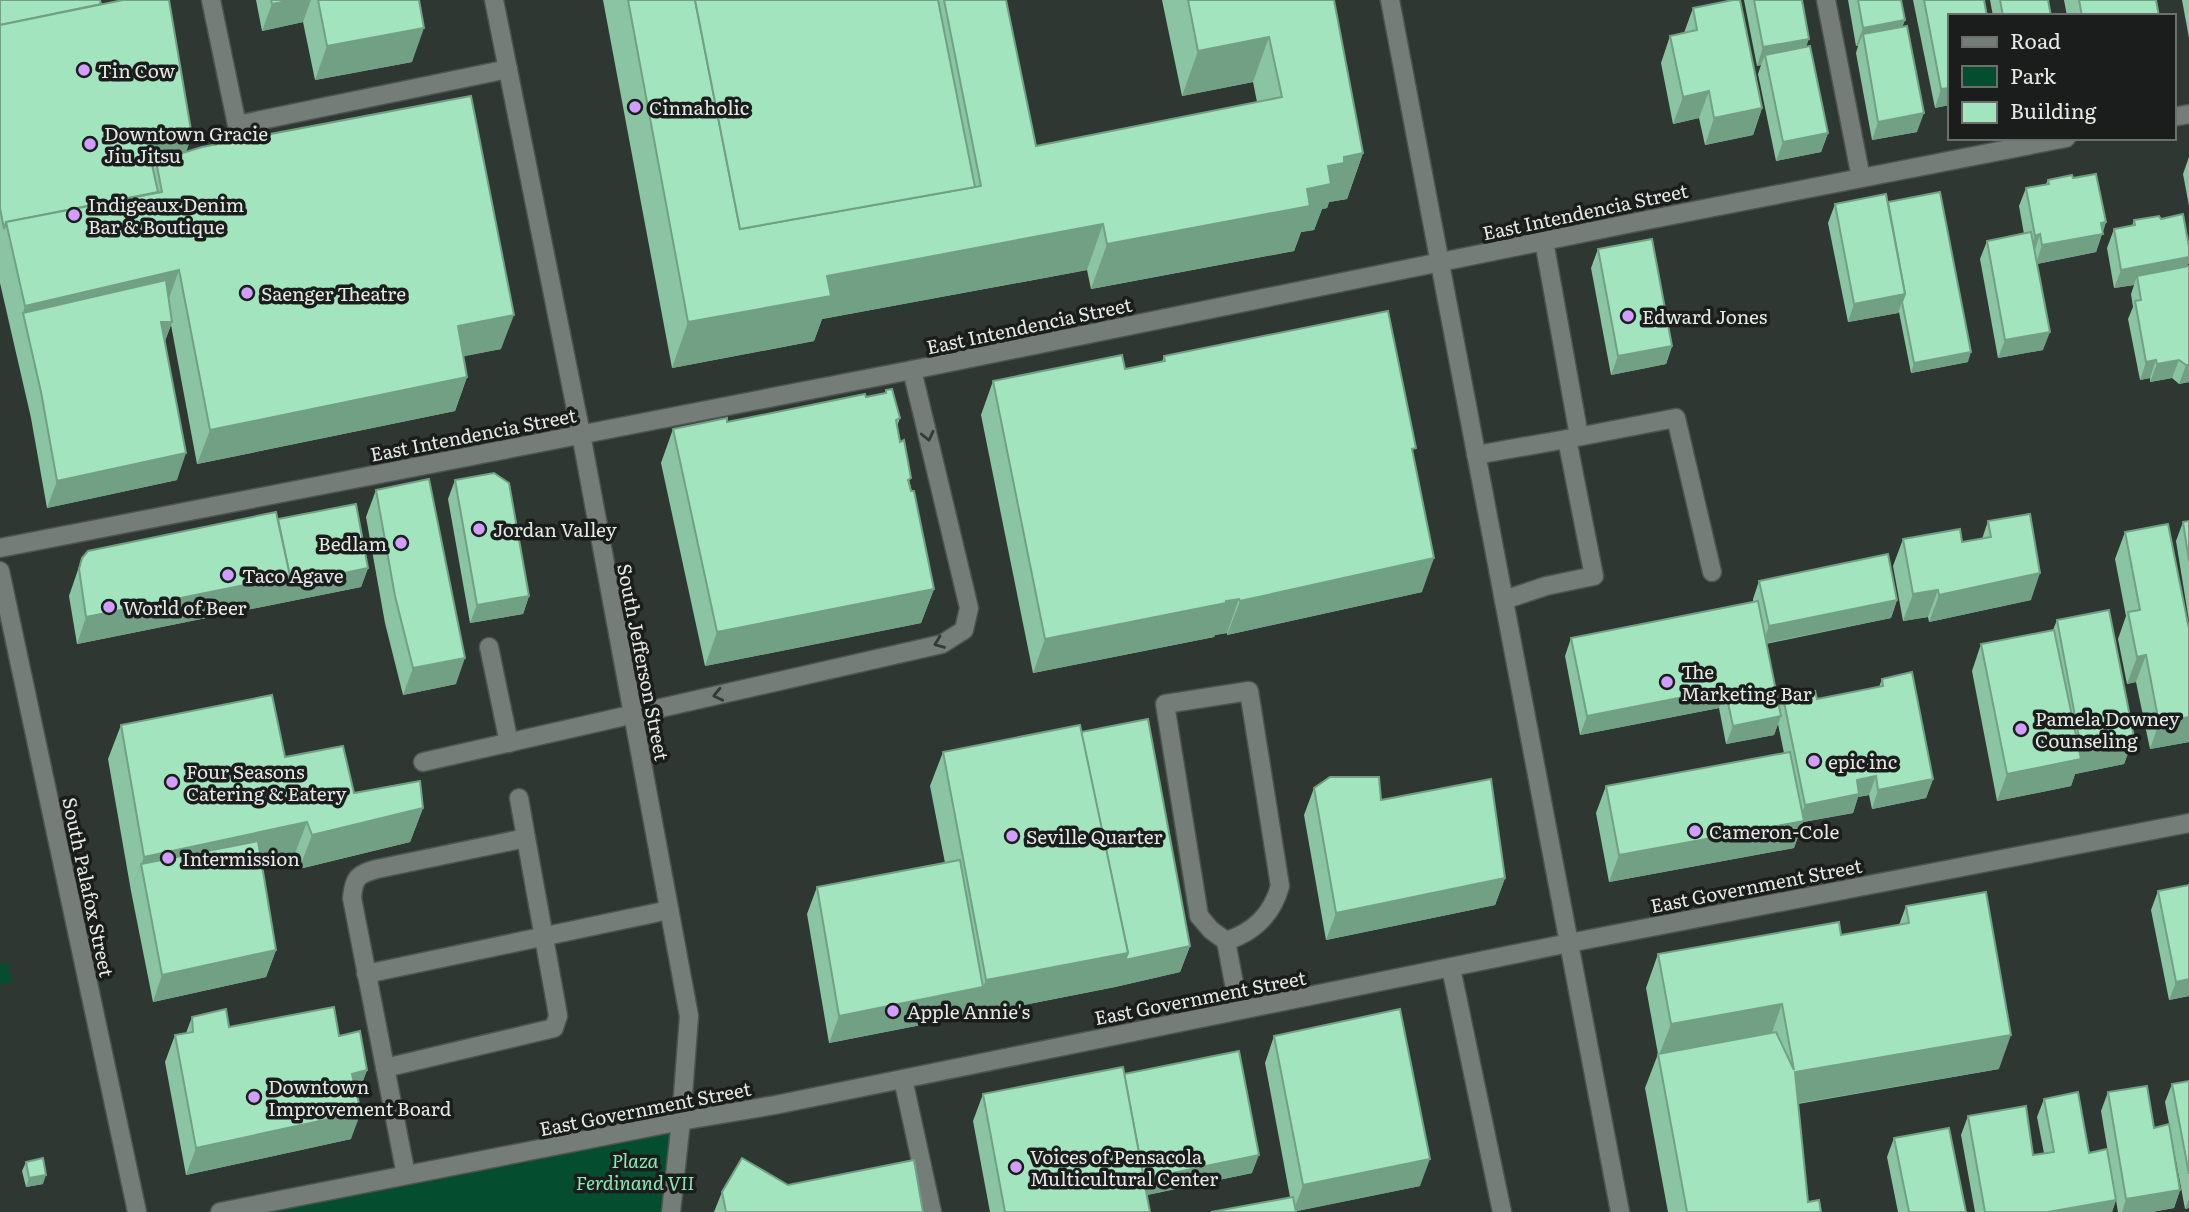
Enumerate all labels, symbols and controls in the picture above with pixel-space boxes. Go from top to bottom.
legend [1948,14,2175,140]
text: Road [2010,24,2061,55]
place label: Tin Cow [98,56,176,84]
text: Park [2010,59,2056,90]
marker: Tin Cow [76,62,92,78]
place label: Cinnaholic [649,93,749,121]
text: Building [2010,94,2097,125]
marker: Cinnaholic [627,99,643,115]
place label: Downtown Gracie Jiu Jitsu [104,119,268,169]
marker: Downtown Gracie Jiu Jitsu [82,136,98,152]
street label: East Intendencia Street [1480,175,1691,246]
place label: Indigeaux Denim Bar & Boutique [88,190,244,240]
marker: Indigeaux Denim Bar & Boutique [66,207,82,223]
place label: Saenger Theatre [261,279,406,307]
marker: Saenger Theatre [239,285,255,301]
street label: East Intendencia Street [924,289,1135,360]
place label: Edward Jones [1642,302,1768,330]
marker: Edward Jones [1620,308,1636,324]
street label: East Intendencia Street [368,400,579,468]
one-way arrow [920,430,934,442]
place label: Jordan Valley [493,515,617,543]
marker: Jordan Valley [471,521,487,537]
place label: Bedlam [318,529,387,557]
marker: Bedlam [393,535,409,551]
place label: Taco Agave [242,561,344,589]
street label: South Jefferson Street [611,561,677,763]
marker: Taco Agave [220,567,236,583]
place label: World of Beer [123,593,247,621]
marker: World of Beer [101,599,117,615]
one-way arrow [934,635,946,649]
place label: The Marketing Bar [1681,657,1812,707]
marker: The Marketing Bar [1659,674,1675,690]
one-way arrow [712,687,724,702]
place label: Pamela Downey Counseling [2035,704,2180,754]
marker: Pamela Downey Counseling [2013,721,2029,737]
place label: epic inc [1828,747,1897,775]
marker: epic inc [1806,753,1822,769]
place label: Four Seasons Catering & Eatery [186,757,347,807]
marker: Four Seasons Catering & Eatery [164,774,180,790]
street label: South Palafox Street [56,795,122,980]
place label: Cameron-Cole [1709,817,1839,845]
place label: Seville Quarter [1026,822,1162,850]
marker: Cameron-Cole [1687,823,1703,839]
marker: Seville Quarter [1004,828,1020,844]
place label: Intermission [182,844,300,872]
marker: Intermission [160,850,176,866]
street label: East Government Street [1648,851,1864,919]
street label: East Government Street [1092,963,1308,1031]
place label: Apple Annie's [907,997,1030,1025]
marker: Apple Annie's [885,1003,901,1019]
place label: Downtown Improvement Board [268,1072,452,1122]
street label: East Government Street [537,1074,753,1142]
marker: Downtown Improvement Board [246,1089,262,1105]
place label: Voices of Pensacola Multicultural Center [1030,1142,1218,1192]
park label: Plaza Ferdinand VII [576,1146,694,1196]
marker: Voices of Pensacola Multicultural Center [1008,1159,1024,1175]

